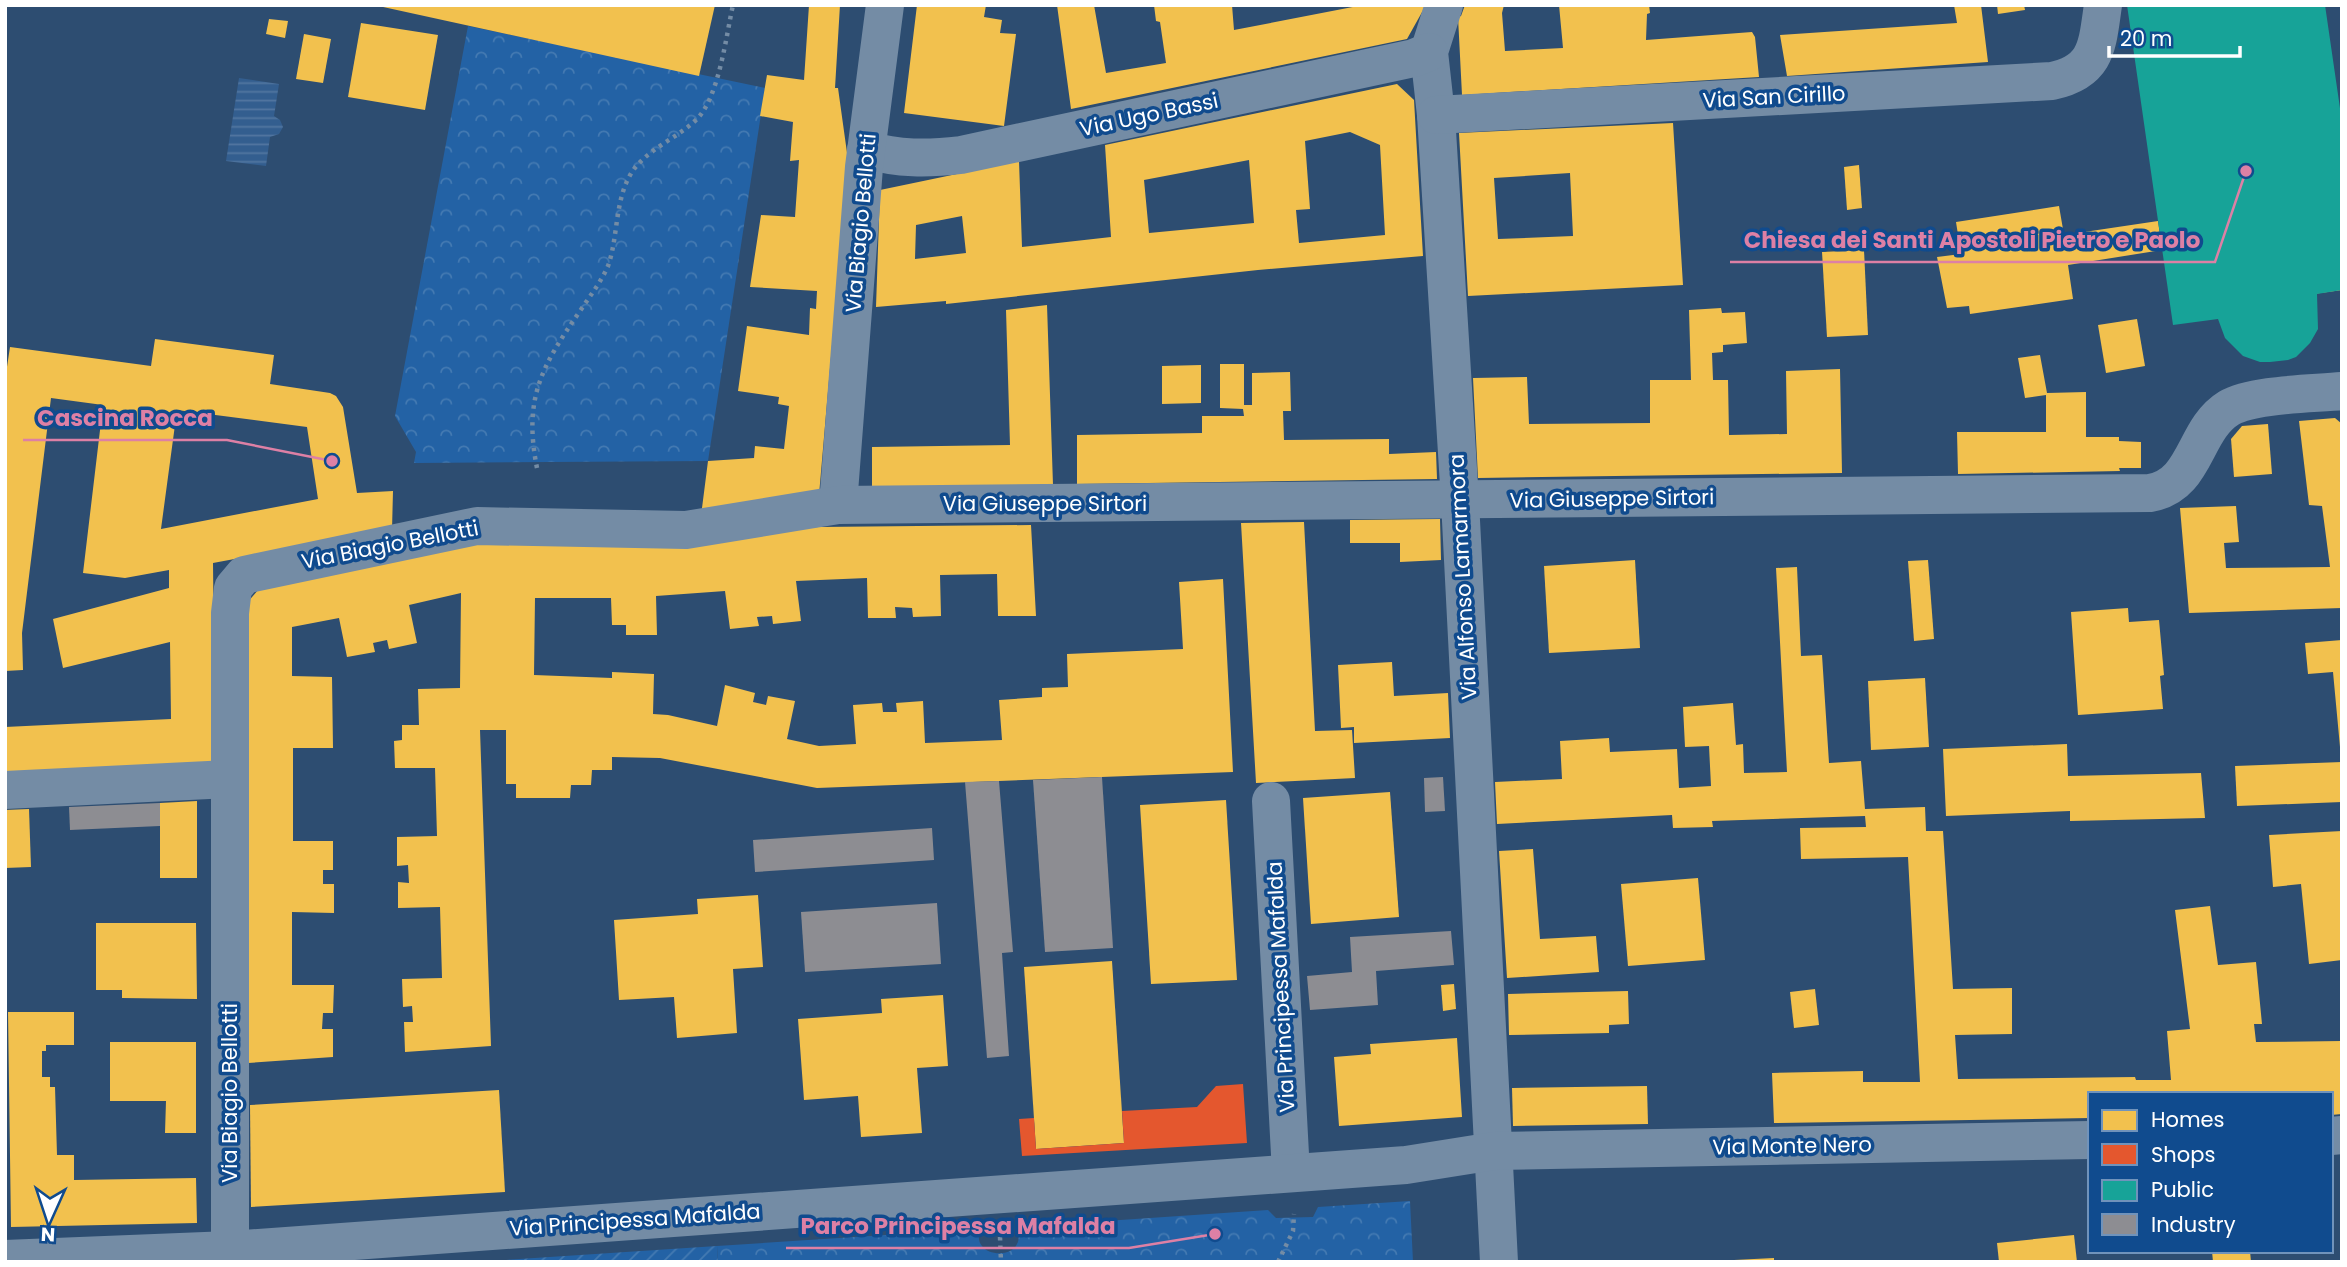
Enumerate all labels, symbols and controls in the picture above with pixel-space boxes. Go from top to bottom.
scale bar [2109,14,2240,58]
text: 20 m [2120,24,2173,53]
street label: Via San Cirillo [1702,78,1846,115]
street label: Via Ugo Bassi [1077,86,1221,143]
street label: Via Biagio Bellotti [838,132,883,314]
callout: Chiesa dei Santi Apostoli Pietro e Paolo [1730,218,2215,262]
text: Chiesa dei Santi Apostoli Pietro e Paolo [1744,224,2200,256]
callout: Cascina Rocca [23,396,227,440]
text: Cascina Rocca [37,402,213,434]
street label: Via Alfonso Lamarmora [1442,453,1483,701]
street label: Via Giuseppe Sirtori [1509,482,1714,515]
street label: Via Giuseppe Sirtori [943,489,1147,518]
street label: Via Biagio Bellotti [299,513,481,576]
street label: Via Principessa Mafalda [1259,861,1302,1113]
street label: Via Biagio Bellotti [215,1003,244,1183]
legend [2088,1092,2333,1253]
text: Homes [2151,1105,2225,1134]
street label: Via Monte Nero [1712,1130,1872,1161]
text: Shops [2151,1140,2215,1169]
text: Public [2151,1175,2214,1204]
north arrow [14,1183,84,1253]
street label: Via Principessa Mafalda [508,1196,761,1243]
callout: Parco Principessa Mafalda [786,1204,1129,1248]
text: Parco Principessa Mafalda [800,1210,1116,1242]
text: Industry [2151,1210,2236,1239]
text: N [40,1221,56,1248]

